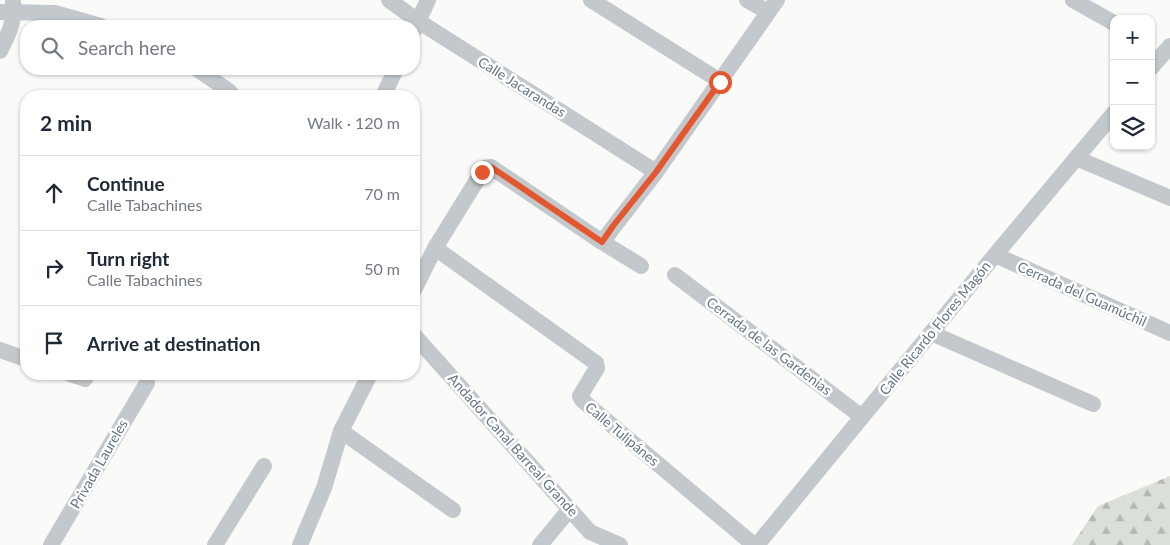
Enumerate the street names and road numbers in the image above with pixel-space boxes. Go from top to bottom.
street label: Calle Jacarandas [475,53,569,120]
street label: Calle Ricardo Flores Magón [875,257,994,398]
street label: Cerrada del Guamúchil [1015,257,1149,330]
street label: Cerrada de las Gardenias [703,293,835,398]
street label: Andador Canal Barreal Grande [445,370,582,520]
street label: Calle Tulipánes [582,398,663,469]
street label: Privada Laureles [66,416,131,511]

